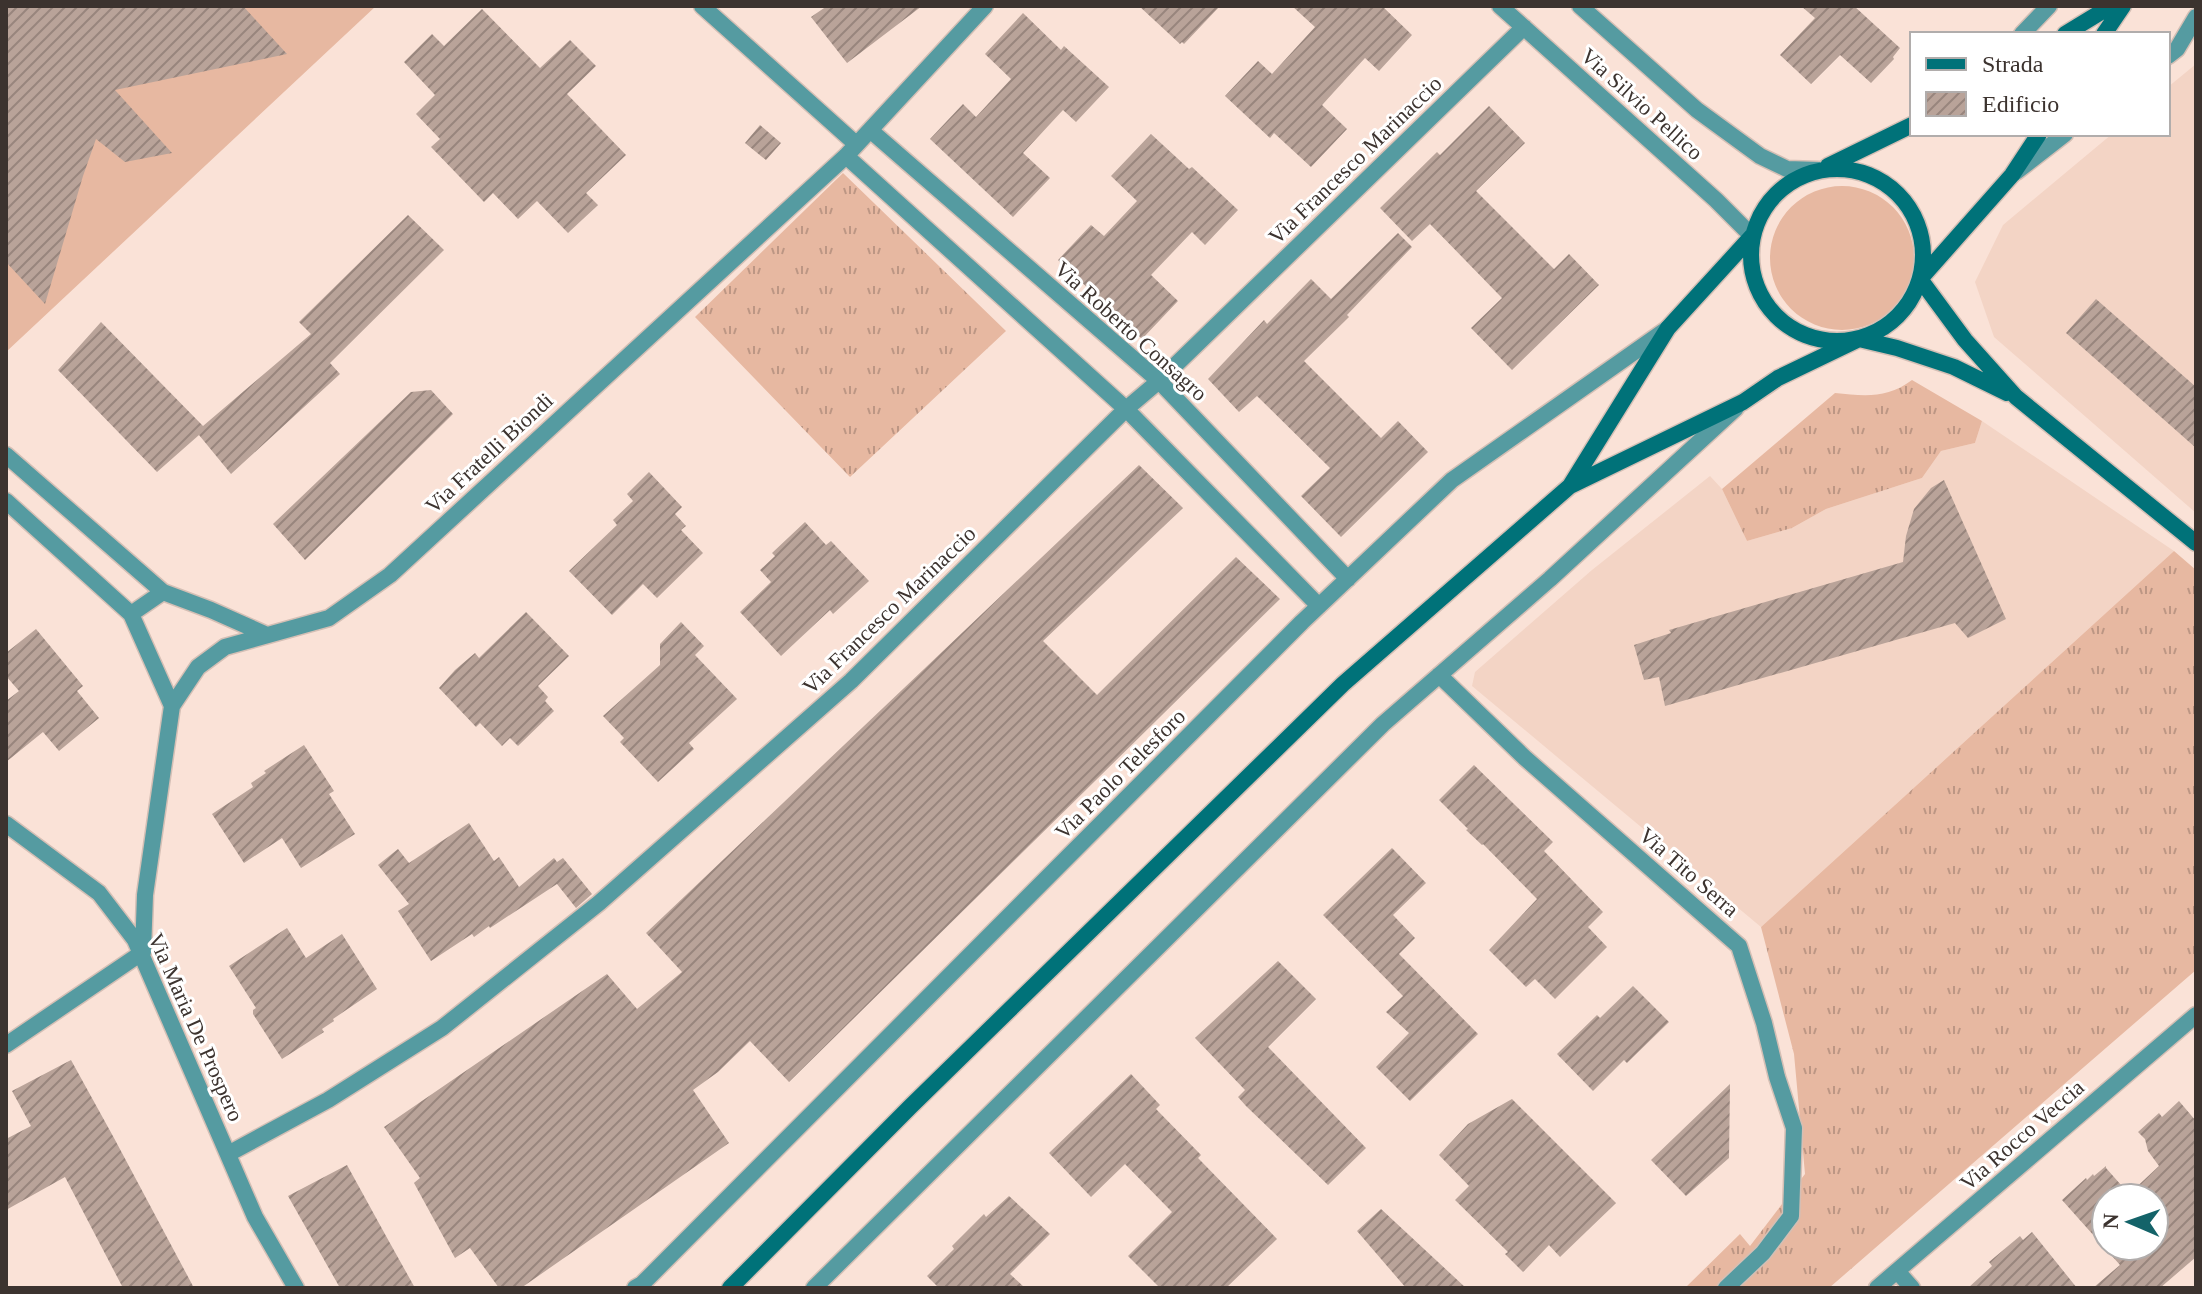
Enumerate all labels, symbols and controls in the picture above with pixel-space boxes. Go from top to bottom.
legend [1910,32,2170,136]
street label: Via Silvio Pellico [1576,43,1708,165]
text: Strada [1982,51,2044,77]
street label: Via Francesco Marinaccio [1263,71,1447,249]
text: Edificio [1982,91,2059,117]
street label: Via Roberto Consagro [1050,256,1212,406]
street label: Via Fratelli Biondi [420,388,558,518]
street label: Via Francesco Marinaccio [797,521,981,699]
street label: Via Paolo Telesforo [1050,704,1190,844]
street label: Via Tito Serra [1634,822,1744,922]
street label: Via Maria De Prospero [143,929,249,1125]
street label: Via Rocco Veccia [1955,1074,2089,1196]
north arrow [2090,1182,2170,1262]
text: N [2098,1213,2123,1230]

